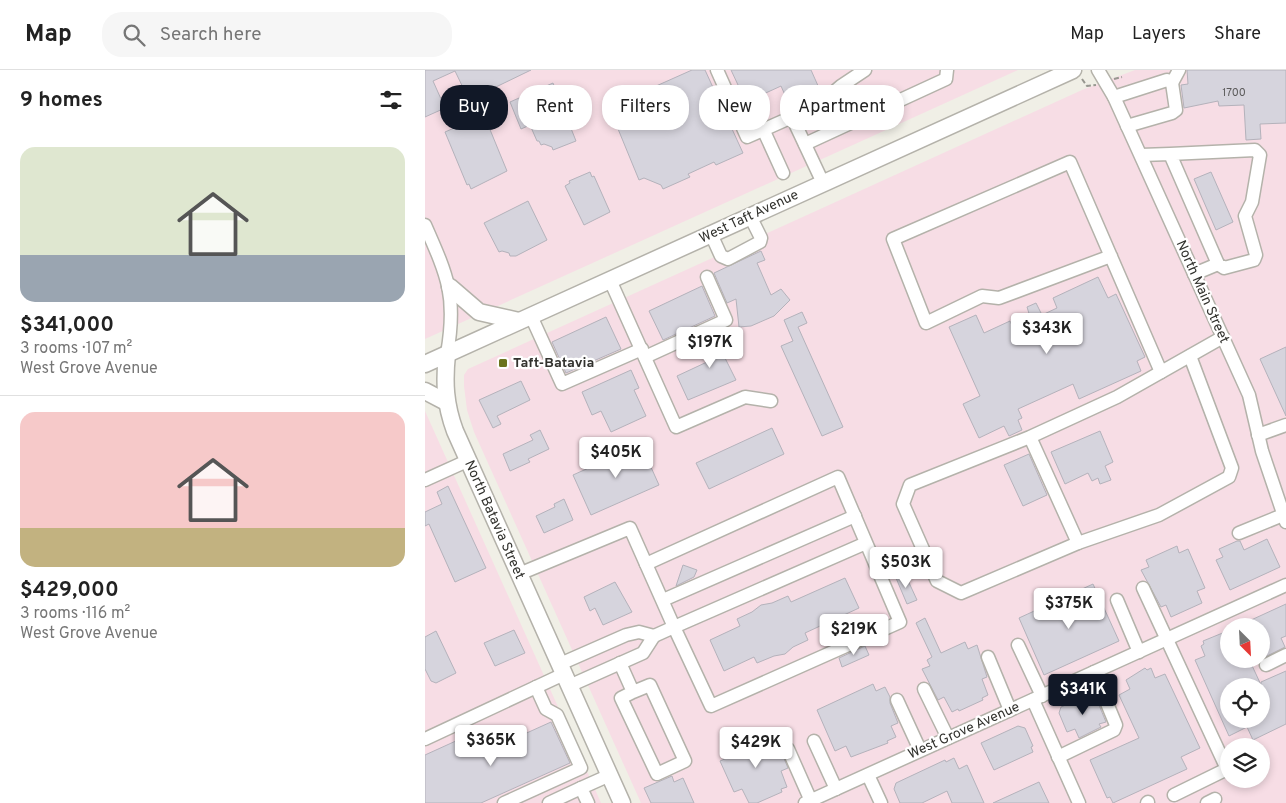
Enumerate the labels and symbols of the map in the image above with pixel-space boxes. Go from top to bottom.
house number: 1700 [1222,86,1246,100]
street label: West Taft Avenue [697,187,801,247]
street label: North Main Street [1172,238,1232,346]
pin: $343K [1012,312,1082,355]
pin: $197K [675,326,745,369]
place label: Taft-Batavia [513,355,594,372]
marker: Taft-Batavia [497,357,509,369]
pin: $405K [581,436,651,479]
street label: North Batavia Street [460,458,528,582]
pin: $503K [871,546,941,589]
pin: $375K [1034,588,1104,630]
pin: $219K [819,614,889,656]
north arrow [1220,618,1270,668]
pin: $341K [1048,674,1118,716]
street label: West Grove Avenue [905,699,1023,763]
pin: $365K [456,724,526,767]
pin: $429K [721,726,791,769]

